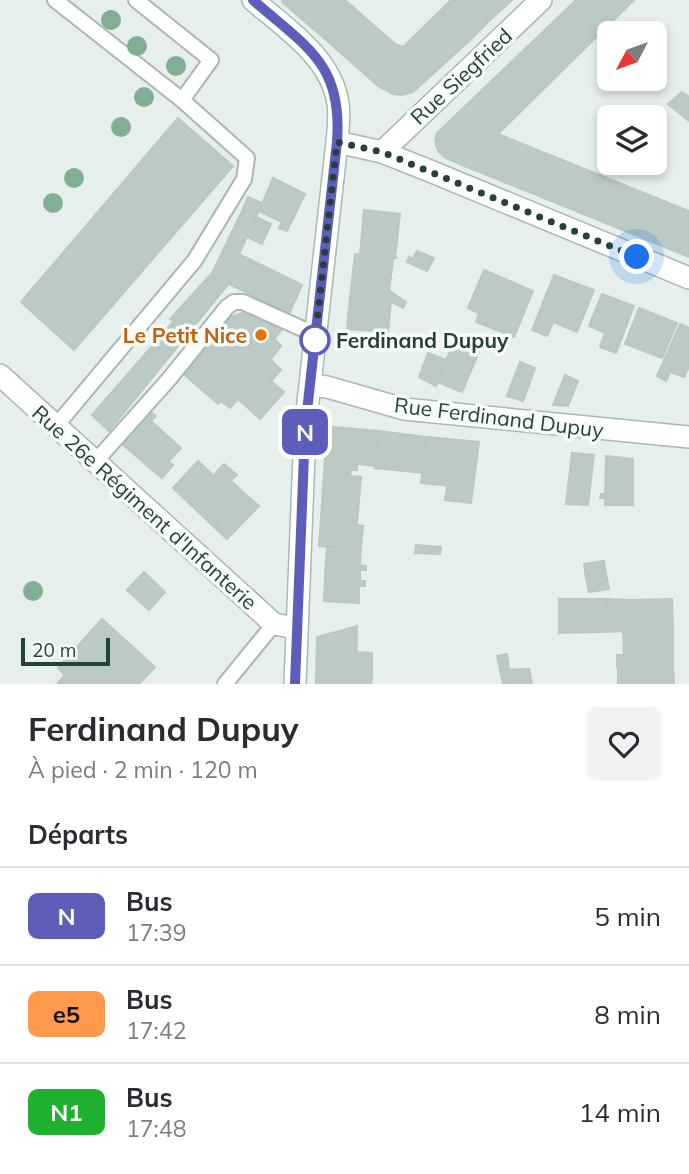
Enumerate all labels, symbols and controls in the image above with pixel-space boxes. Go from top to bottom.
north arrow [597,21,667,91]
map controls [597,21,667,175]
street label: Rue Siegfried [405,22,517,130]
button: layers [597,105,667,175]
your location [619,239,654,274]
place label: Le Petit Nice [123,322,247,348]
marker: Ferdinand Dupuy [300,325,330,355]
marker: Le Petit Nice [253,327,269,343]
place label: Ferdinand Dupuy [336,327,509,353]
street label: Rue Ferdinand Dupuy [393,391,605,443]
street label: Rue 26e Régiment d'Infanterie [27,399,263,615]
line badge: N [282,409,328,455]
text: N [296,417,314,447]
scale bar [21,635,110,667]
text: 20 m [32,638,76,662]
button: heart [587,707,661,781]
text: Ferdinand Dupuy [28,708,299,749]
text: À pied · 2 min · 120 m [28,755,258,784]
text: Départs [28,818,128,851]
text: Bus [126,885,172,918]
text: 5 min [594,900,661,933]
text: N [57,901,76,931]
text: 17:39 [126,918,186,947]
text: Bus [126,983,172,1016]
text: 8 min [594,998,661,1031]
text: e5 [53,999,80,1029]
text: 17:42 [126,1016,186,1045]
text: Bus [126,1081,172,1114]
text: 14 min [579,1096,661,1129]
text: N1 [50,1097,83,1127]
text: 17:48 [126,1114,186,1143]

